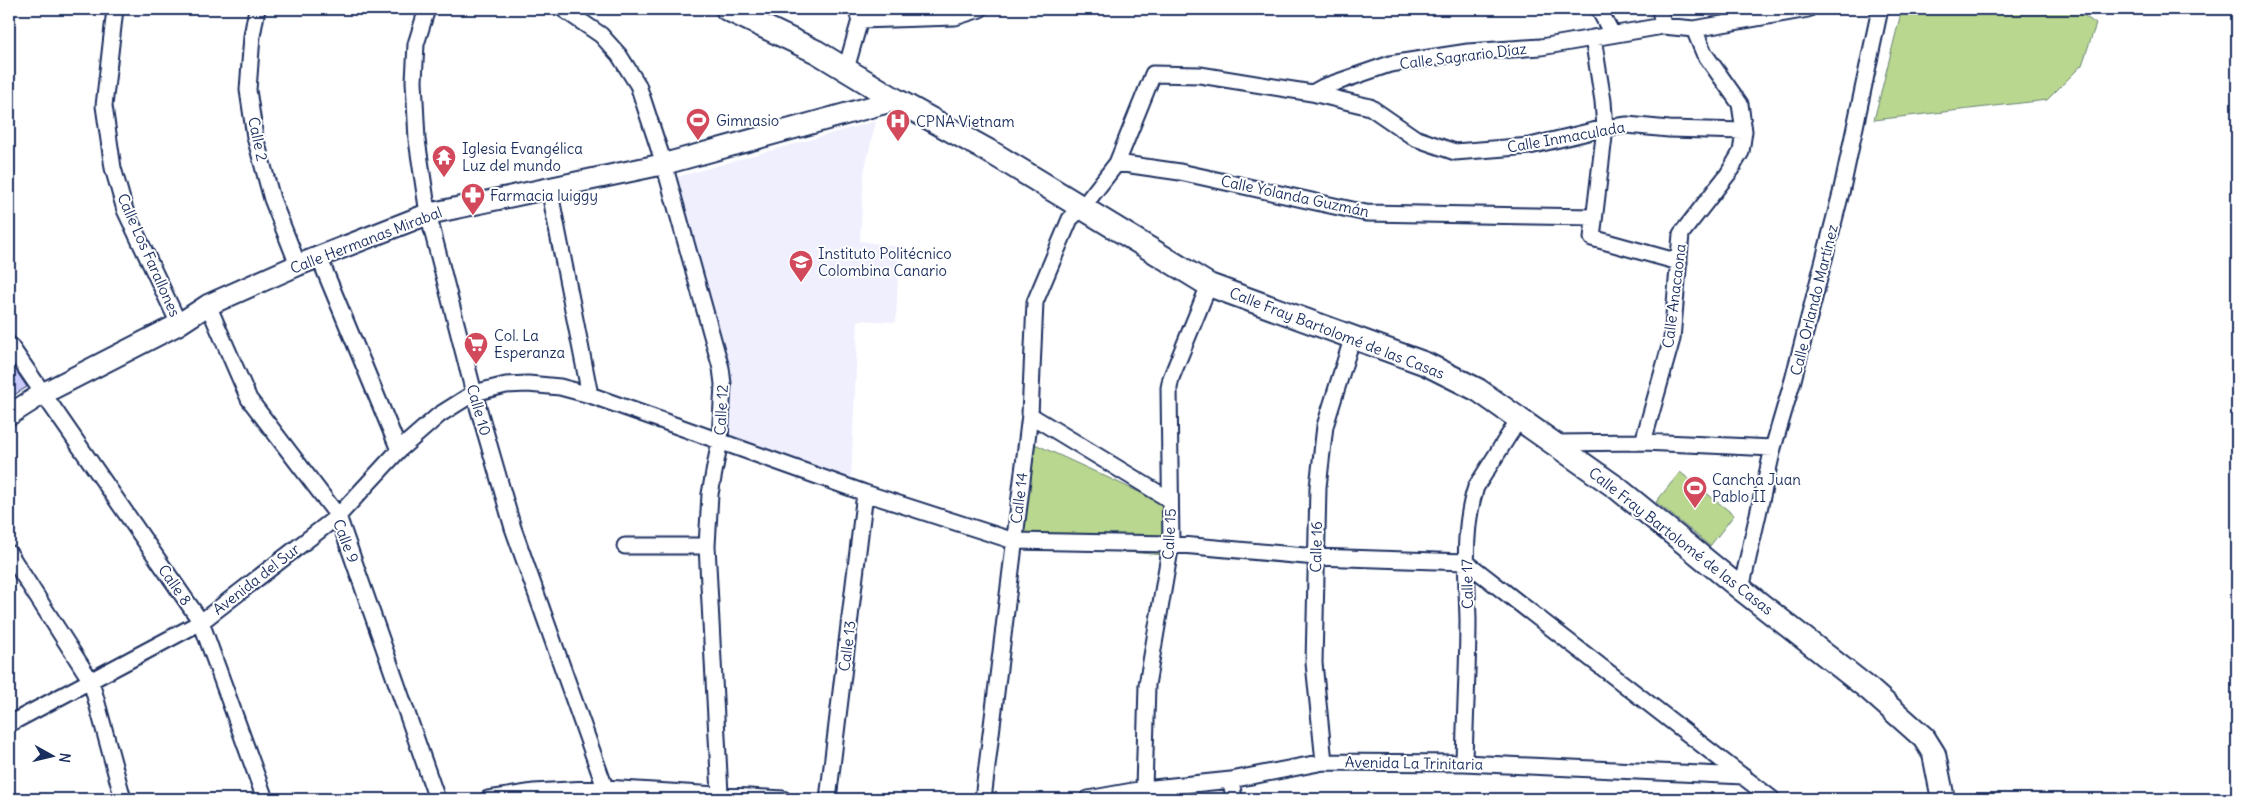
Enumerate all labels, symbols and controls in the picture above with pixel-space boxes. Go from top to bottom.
street label: Calle Sagrario Díaz [1398,39,1528,73]
sports icon: Gimnasio [685,107,711,141]
hospital icon: CPNA Vietnam [885,108,911,142]
place label: Gimnasio [716,111,779,130]
place label: CPNA Vietnam [916,112,1015,131]
street label: Calle 2 [244,115,272,163]
street label: Calle Inmaculada [1506,117,1627,157]
place label: Iglesia Evangélica Luz del mundo [462,139,583,175]
temple icon: Iglesia Evangélica Luz del mundo [431,144,457,178]
street label: Calle Yolanda Guzmán [1219,171,1371,221]
pharmacy icon: Farmacia luiggy [460,182,486,216]
place label: Farmacia luiggy [490,186,598,205]
street label: Calle Los Farallones [113,190,185,320]
street label: Calle Hermanas Mirabal [287,202,445,278]
street label: Calle Orlando Martínez [1786,223,1842,377]
street label: Calle Anacaona [1658,242,1690,349]
place label: Instituto Politécnico Colombina Canario [818,244,952,280]
school or university icon: Instituto Politécnico Colombina Canario [788,249,814,283]
street label: Calle Fray Bartolomé de las Casas [1227,283,1447,383]
place label: Col. La Esperanza [494,326,566,362]
supermarket icon: Col. La Esperanza [463,331,489,365]
street label: Calle 10 [463,382,495,438]
street label: Calle 12 [710,384,732,436]
street label: Calle Fray Bartolomé de las Casas [1585,463,1777,619]
place label: Cancha Juan Pablo II [1712,470,1801,506]
street label: Calle 14 [1006,471,1032,525]
sports icon: Cancha Juan Pablo II [1682,475,1708,509]
street label: Calle 15 [1158,508,1180,560]
street label: Calle 9 [329,516,363,566]
street label: Calle 16 [1306,521,1326,573]
street label: Avenida del Sur [209,539,303,619]
street label: Calle 17 [1457,559,1477,609]
street label: Calle 8 [154,561,196,609]
street label: Calle 13 [834,619,860,673]
north arrow [28,730,78,780]
text: N [55,752,74,764]
street label: Avenida La Trinitaria [1345,752,1484,774]

